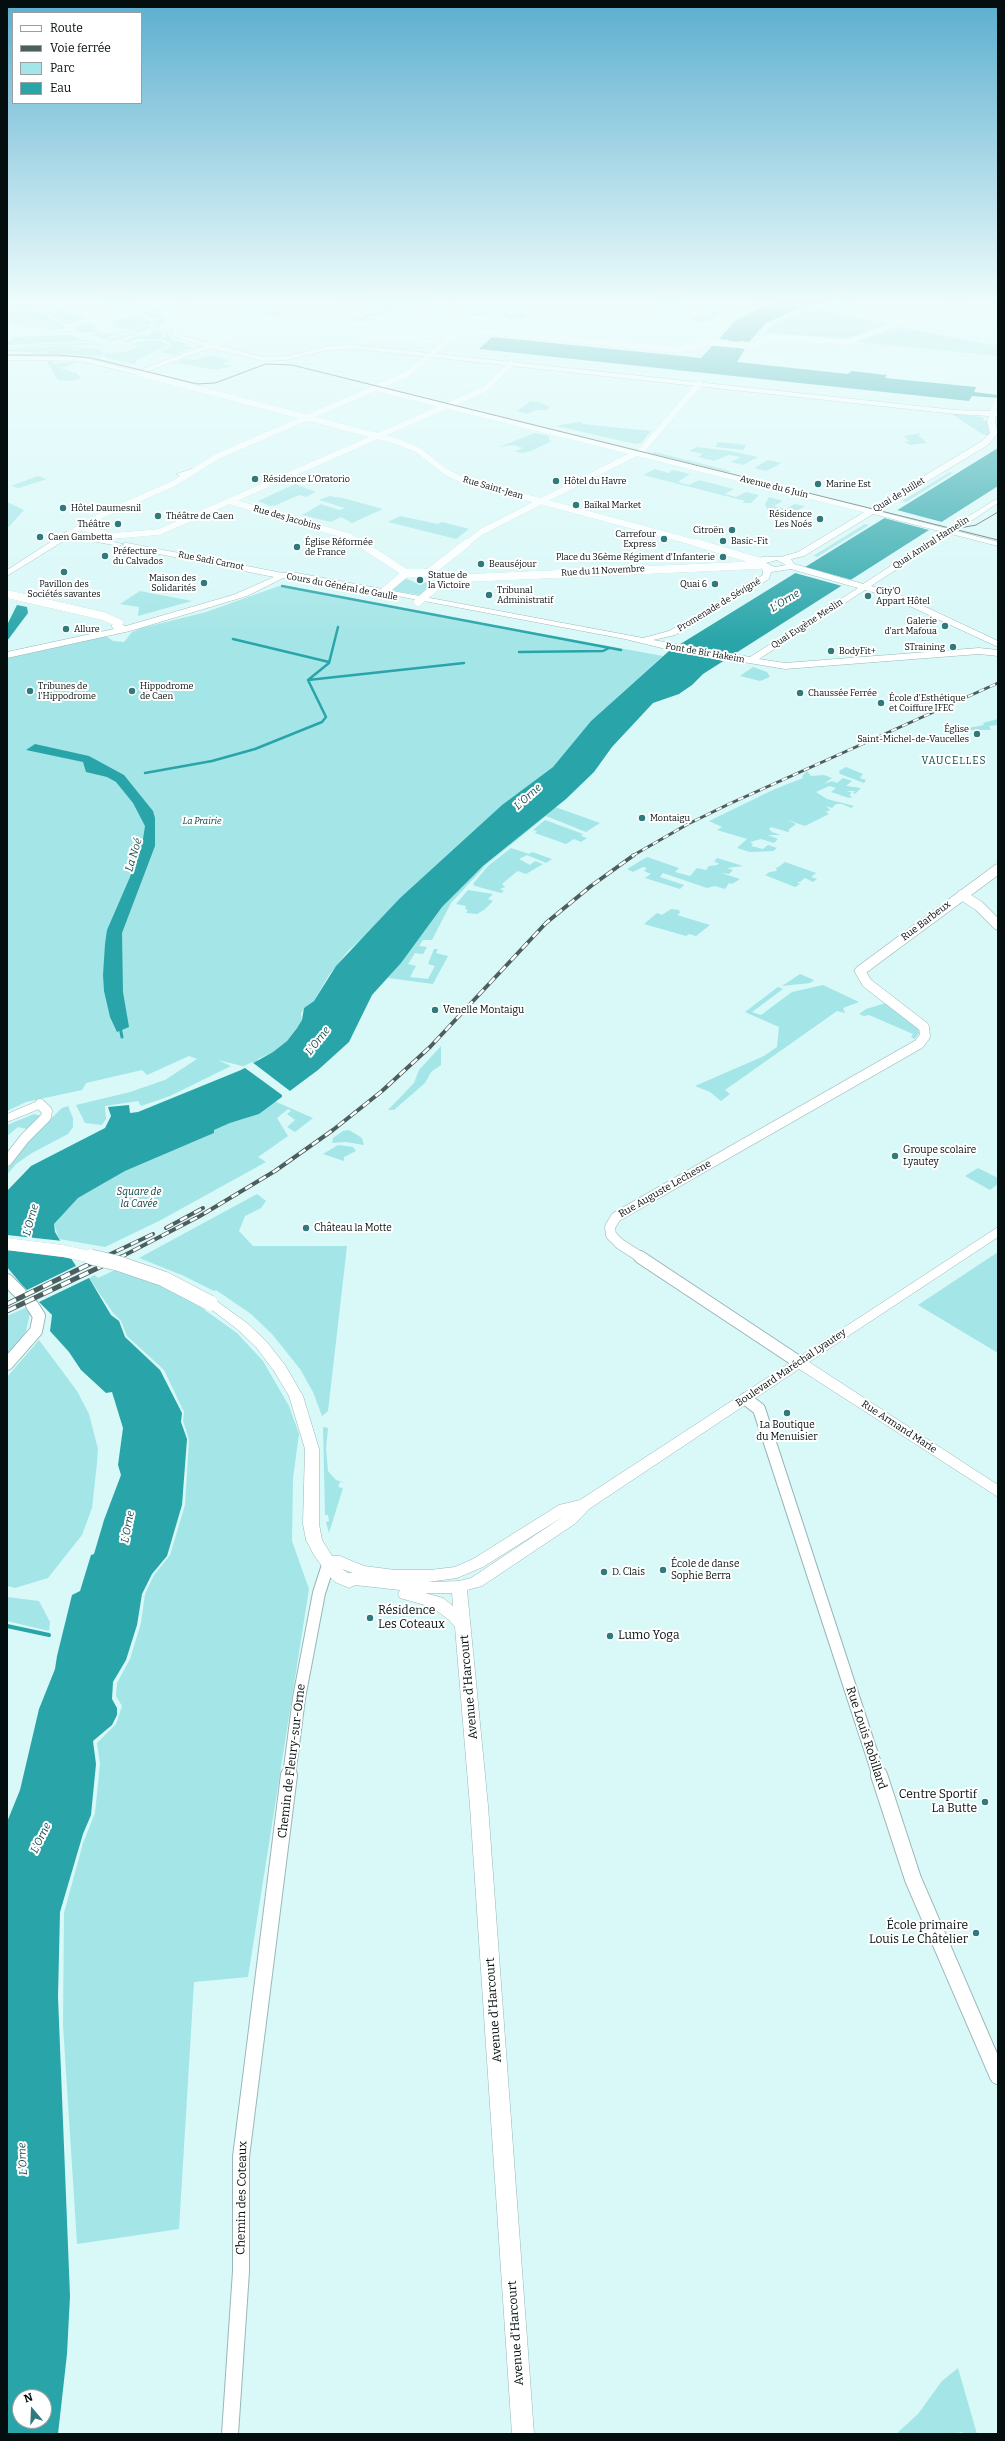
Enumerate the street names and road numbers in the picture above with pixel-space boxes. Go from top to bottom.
street label: Avenue du 6 Juin [739,473,809,501]
street label: Rue Saint-Jean [462,474,524,502]
street label: Quai de Juillet [871,475,927,515]
street label: Rue des Jacobins [252,503,322,533]
street label: Quai Amiral Hamelin [891,514,971,572]
street label: Rue Sadi Carnot [177,549,245,573]
street label: Rue du 11 Novembre [561,563,645,579]
street label: Cours du Général de Gaulle [285,571,399,603]
street label: Promenade de Sévigné [675,576,763,634]
street label: Quai Eugène Meslin [769,597,845,651]
street label: Pont de Bir Hakeim [665,641,745,665]
street label: Rue Barbeux [899,898,953,944]
street label: Rue Auguste Lechesne [617,1158,713,1220]
street label: Boulevard Maréchal Lyautey [734,1327,848,1409]
street label: Rue Armand Marie [859,1398,939,1456]
street label: Avenue d'Harcourt [457,1634,481,1740]
street label: Chemin de Fleury-sur-Orne [275,1683,309,1839]
street label: Rue Louis Robillard [843,1685,889,1791]
street label: Avenue d'Harcourt [483,1957,505,2063]
street label: Chemin des Coteaux [234,2141,250,2255]
street label: Avenue d'Harcourt [505,2280,527,2386]

